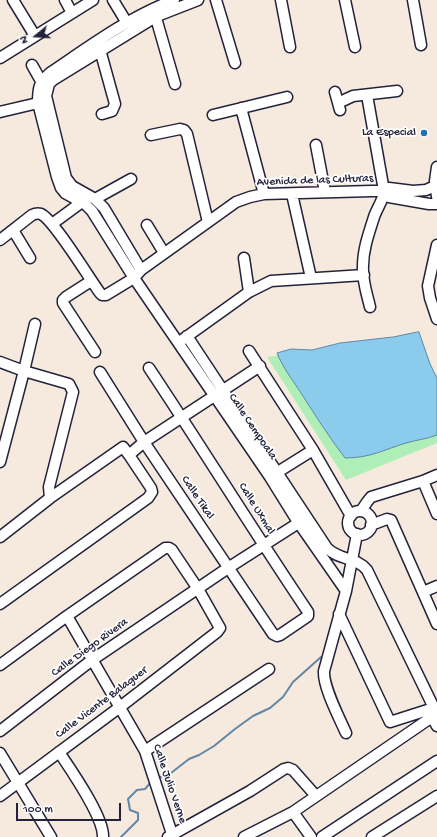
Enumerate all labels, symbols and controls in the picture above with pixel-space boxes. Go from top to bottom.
north arrow [16,16,56,56]
text: N [18,34,31,45]
place label: La Especial [362,126,416,140]
marker: La Especial [419,128,429,138]
street label: Avenida de las Culturas [256,172,374,190]
street label: Calle Cempoala [225,391,279,463]
street label: Calle Tikal [177,474,217,522]
street label: Calle Uxmal [234,480,278,538]
street label: Calle Diego Rivera [49,615,131,681]
street label: Calle Vicente Balaguer [53,664,151,742]
street label: Calle Julio Verne [149,743,189,825]
scale bar [18,795,123,821]
text: 100 m [23,803,53,817]

